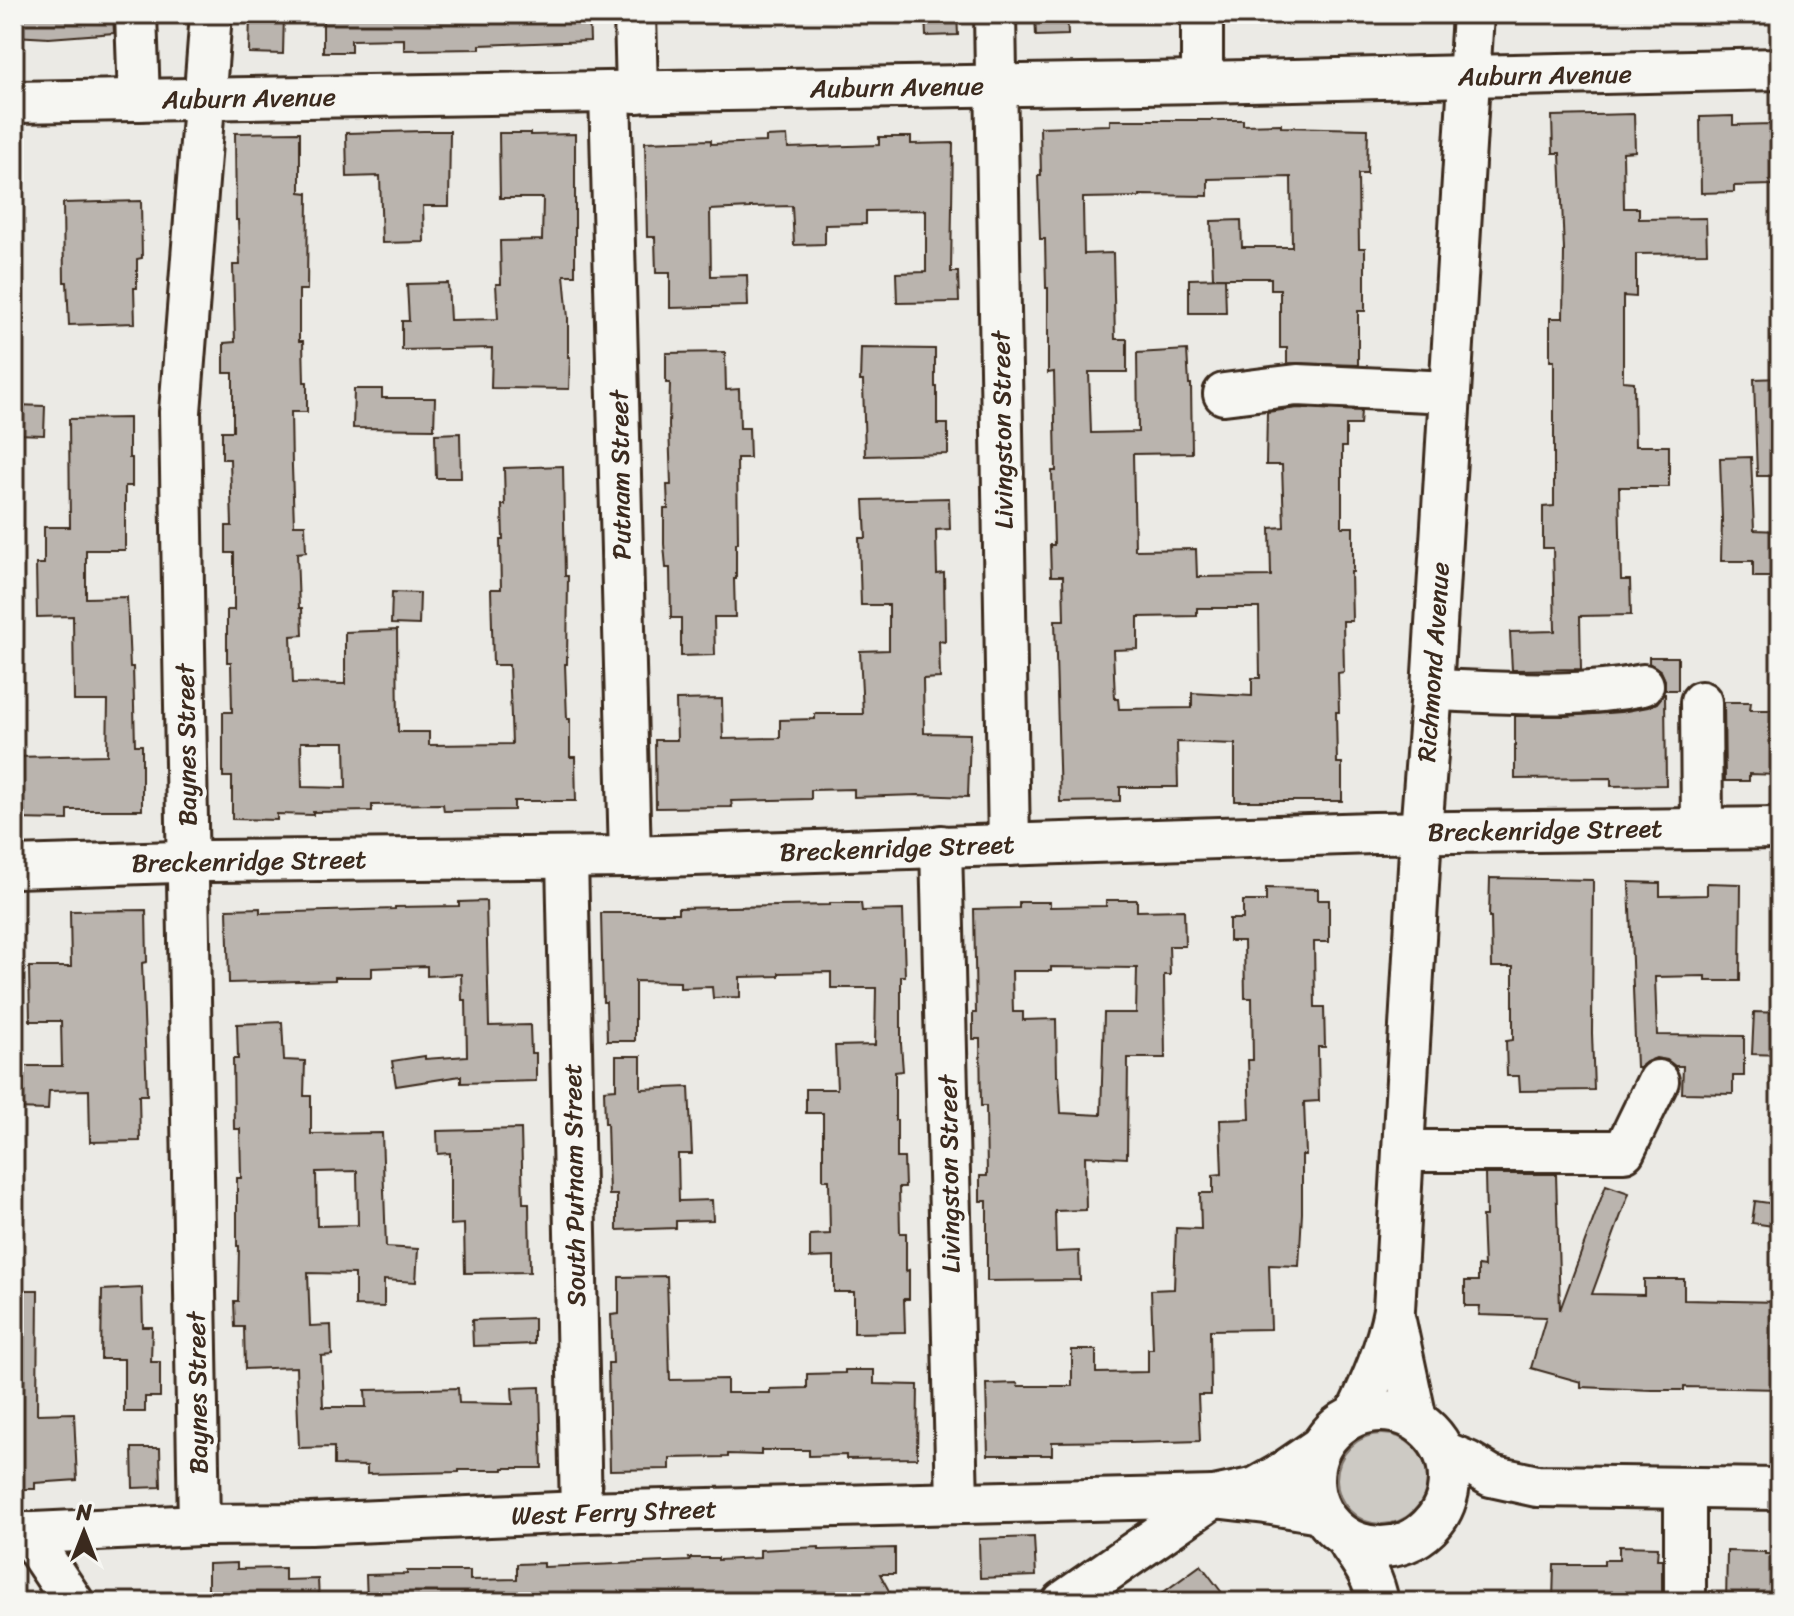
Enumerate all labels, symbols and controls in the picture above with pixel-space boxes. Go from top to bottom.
street label: Auburn Avenue [1457,50,1632,100]
street label: Auburn Avenue [809,62,984,112]
street label: Auburn Avenue [161,73,336,123]
street label: Livingston Street [977,329,1027,530]
street label: Putnam Street [595,388,644,560]
street label: Richmond Avenue [1403,561,1463,763]
street label: Baynes Street [162,662,210,827]
street label: Breckenridge Street [1427,805,1663,855]
street label: Breckenridge Street [779,821,1015,875]
street label: Breckenridge Street [131,836,367,886]
street label: South Putnam Street [549,1063,599,1307]
street label: Livingston Street [924,1073,974,1274]
street label: Baynes Street [173,1310,221,1475]
street label: West Ferry Street [510,1485,718,1539]
north arrow [44,1492,124,1572]
text: N [75,1493,92,1532]

